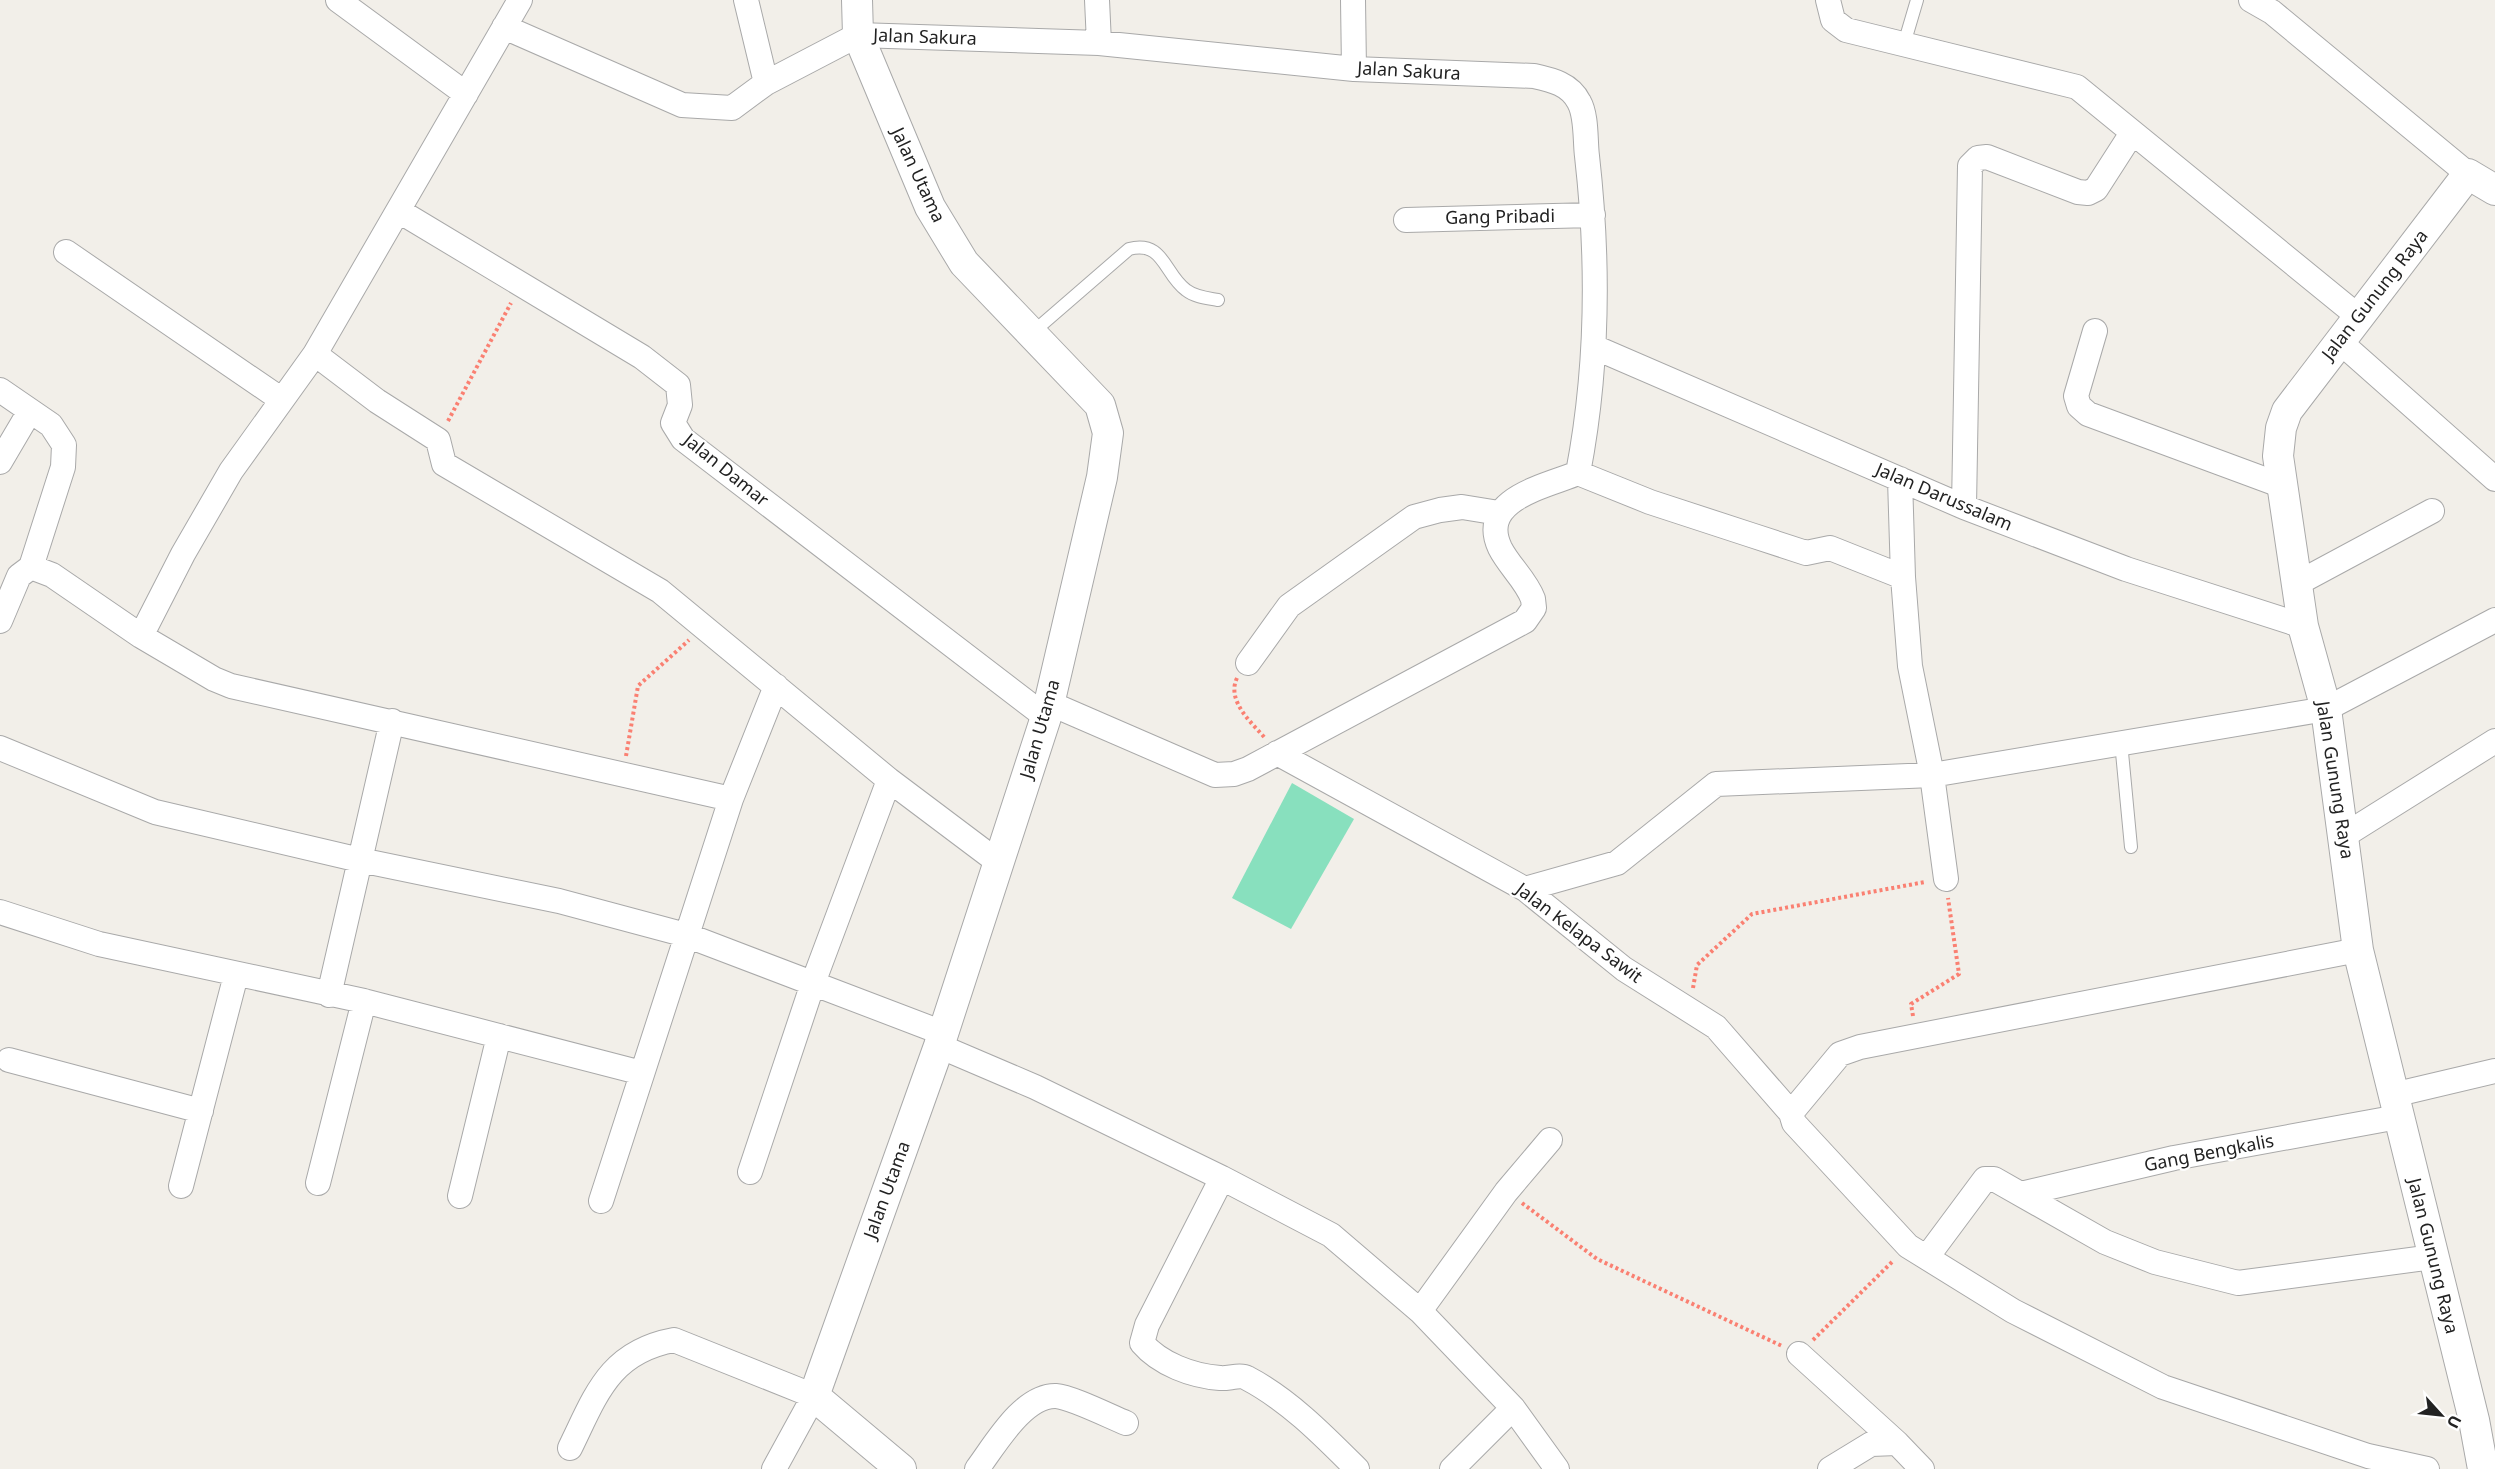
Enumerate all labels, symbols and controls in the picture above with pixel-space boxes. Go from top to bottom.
street label: Jalan Sakura [871,22,977,50]
street label: Jalan Sakura [1355,55,1461,85]
street label: Jalan Utama [886,121,951,226]
street label: Gang Pribadi [1445,203,1555,229]
street label: Jalan Gunung Raya [2314,224,2433,366]
street label: Jalan Damar [677,426,775,511]
street label: Jalan Darussalam [1871,456,2016,536]
street label: Jalan Utama [1013,676,1065,783]
street label: Jalan Gunung Raya [2311,697,2360,860]
street label: Jalan Kelapa Sawit [1510,875,1648,988]
street label: Gang Bengkalis [2142,1128,2276,1176]
street label: Jalan Utama [857,1138,915,1244]
street label: Jalan Gunung Raya [2403,1174,2465,1336]
north arrow [2411,1385,2471,1445]
text: U [2442,1411,2467,1432]

